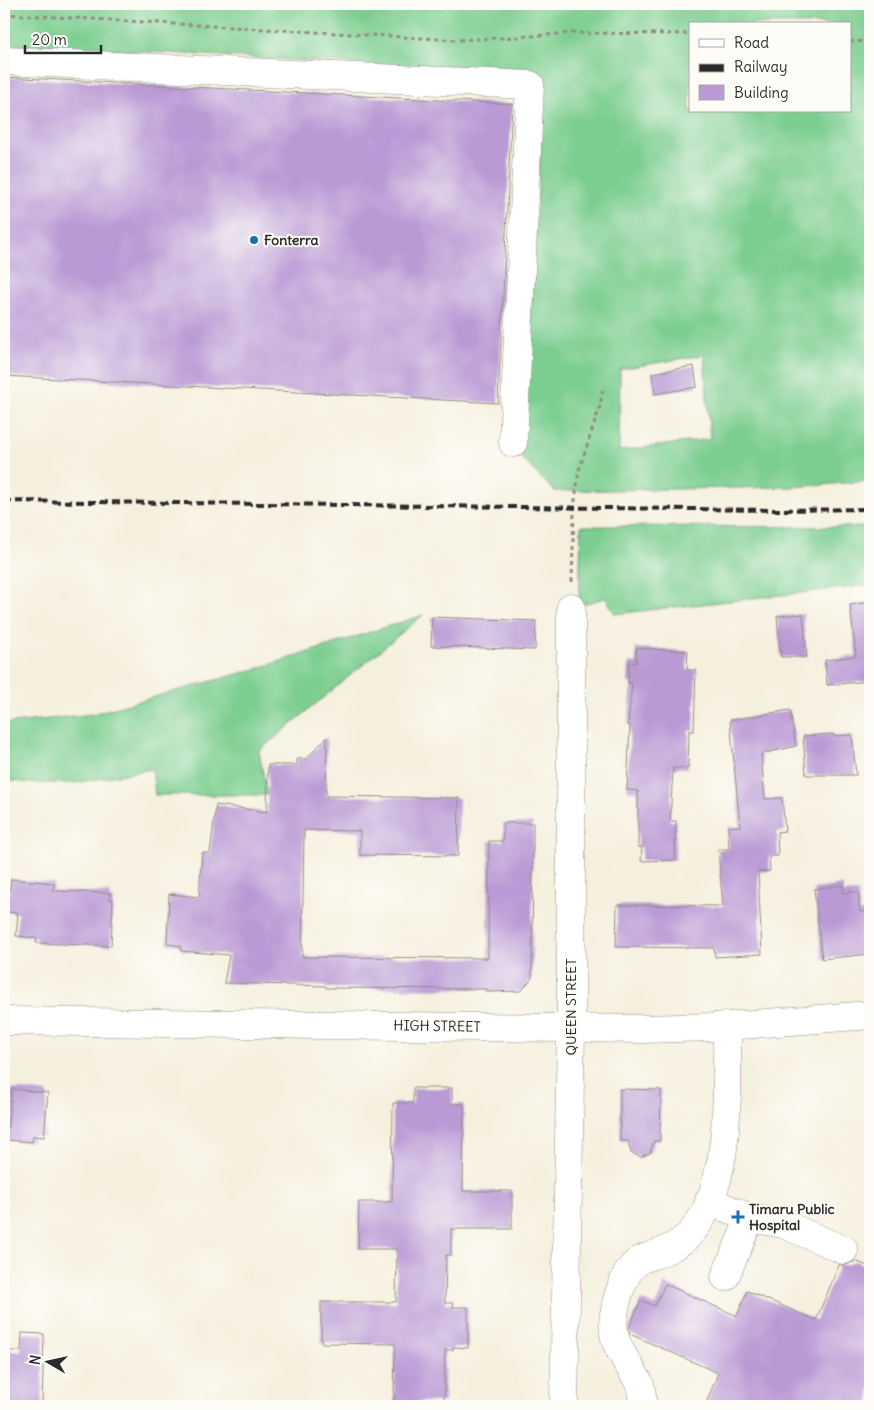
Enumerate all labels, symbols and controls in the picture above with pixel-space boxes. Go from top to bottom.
scale bar [25,22,101,54]
legend [689,22,852,112]
text: 20 m [32,30,67,49]
text: Road [734,33,769,52]
text: Railway [734,57,788,76]
text: Building [734,83,789,102]
place label: Fonterra [264,231,319,249]
marker: Fonterra [248,234,260,246]
street label: QUEEN STREET [562,958,580,1056]
street label: HIGH STREET [393,1016,481,1036]
place label: Timaru Public Hospital [749,1200,835,1234]
marker: Timaru Public Hospital [731,1210,745,1224]
north arrow [22,1338,72,1388]
text: N [26,1354,45,1366]

